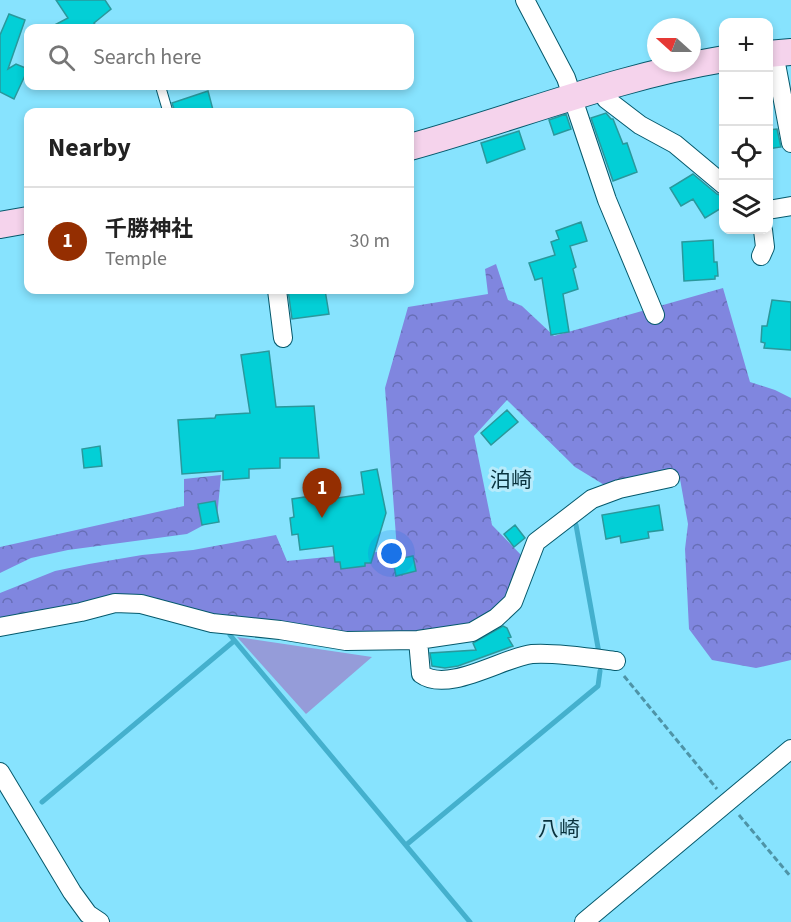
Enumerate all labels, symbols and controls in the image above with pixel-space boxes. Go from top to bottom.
north arrow [647,18,701,72]
map controls [719,18,773,234]
button: + [719,18,773,72]
search box [24,24,414,90]
icon: search [45,41,78,74]
text: Search here [93,41,201,73]
button: − [719,72,773,126]
button: locate [719,126,773,180]
text: Nearby [48,129,131,166]
button: layers [719,180,773,234]
text: 千勝神社 [105,213,193,245]
text: 1 [62,227,73,255]
text: 30 m [350,227,390,255]
text: Temple [105,245,167,273]
district label: 泊崎 [490,465,532,495]
pin: 1 [302,468,342,518]
your location [377,539,406,568]
district label: 八崎 [538,814,580,844]

